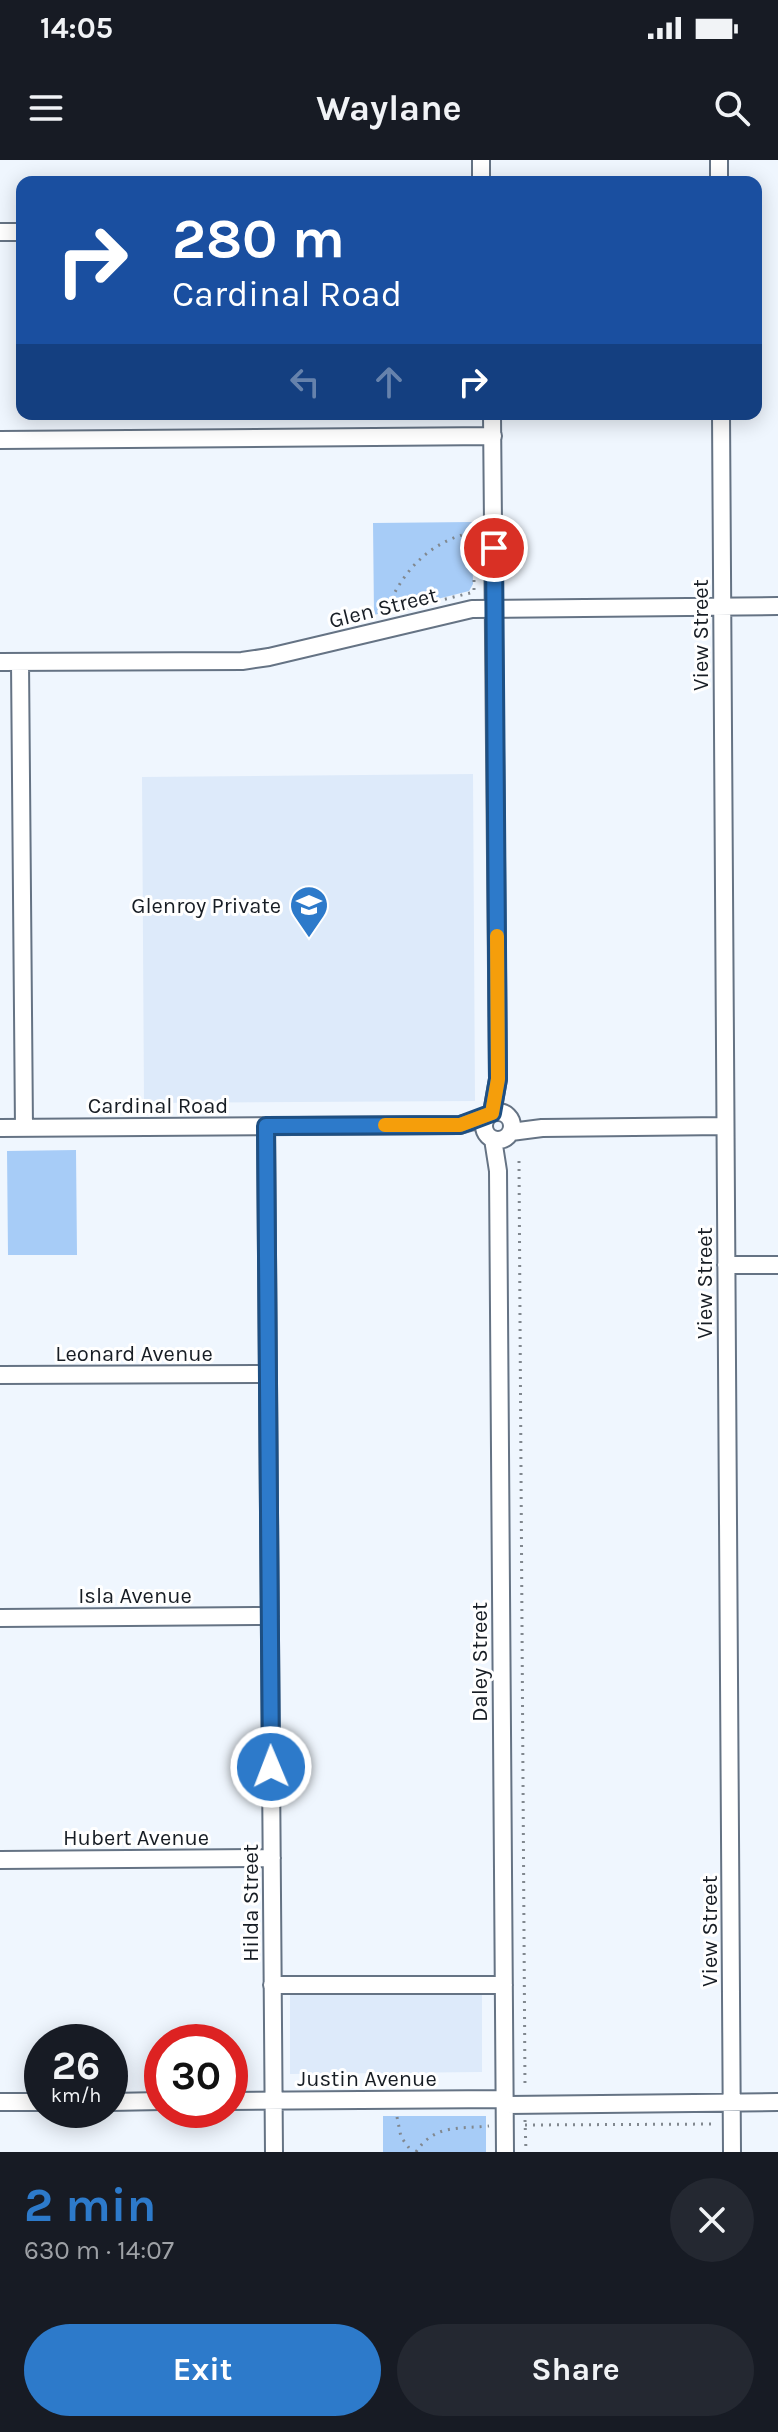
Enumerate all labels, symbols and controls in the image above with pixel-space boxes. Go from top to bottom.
text: 14:05 [40,10,113,46]
icon: menu [24,86,68,130]
icon: search [710,86,754,130]
text: Waylane [316,87,462,129]
text: 280 m [172,206,345,271]
icon: right [40,208,144,312]
text: Cardinal Road [172,273,402,315]
icon: left [283,360,327,404]
icon: ahead [367,360,411,404]
icon: right [451,360,495,404]
pin [460,514,528,582]
icon: arrive [472,526,516,570]
street label: View Street [688,579,714,691]
street label: Glen Street [326,582,440,634]
school or university icon: Glenroy Private [288,884,330,939]
place label: Glenroy Private [131,893,281,919]
street label: Cardinal Road [88,1093,228,1119]
street label: View Street [692,1227,718,1339]
street label: Leonard Avenue [55,1341,213,1367]
street label: Isla Avenue [78,1583,192,1609]
street label: Daley Street [467,1602,493,1722]
position arrow [229,1725,313,1809]
street label: Hubert Avenue [63,1825,209,1851]
street label: Hilda Street [238,1844,264,1962]
street label: View Street [697,1875,723,1987]
speed limit sign: 30 [144,2024,248,2128]
text: 26 [52,2042,100,2089]
street label: Justin Avenue [297,2066,437,2092]
text: km/h [51,2084,101,2107]
text: 2 min [24,2177,156,2233]
button: close [670,2178,754,2262]
text: 630 m · 14:07 [24,2235,174,2266]
button: Exit [24,2324,381,2416]
button: Share [397,2324,754,2416]

